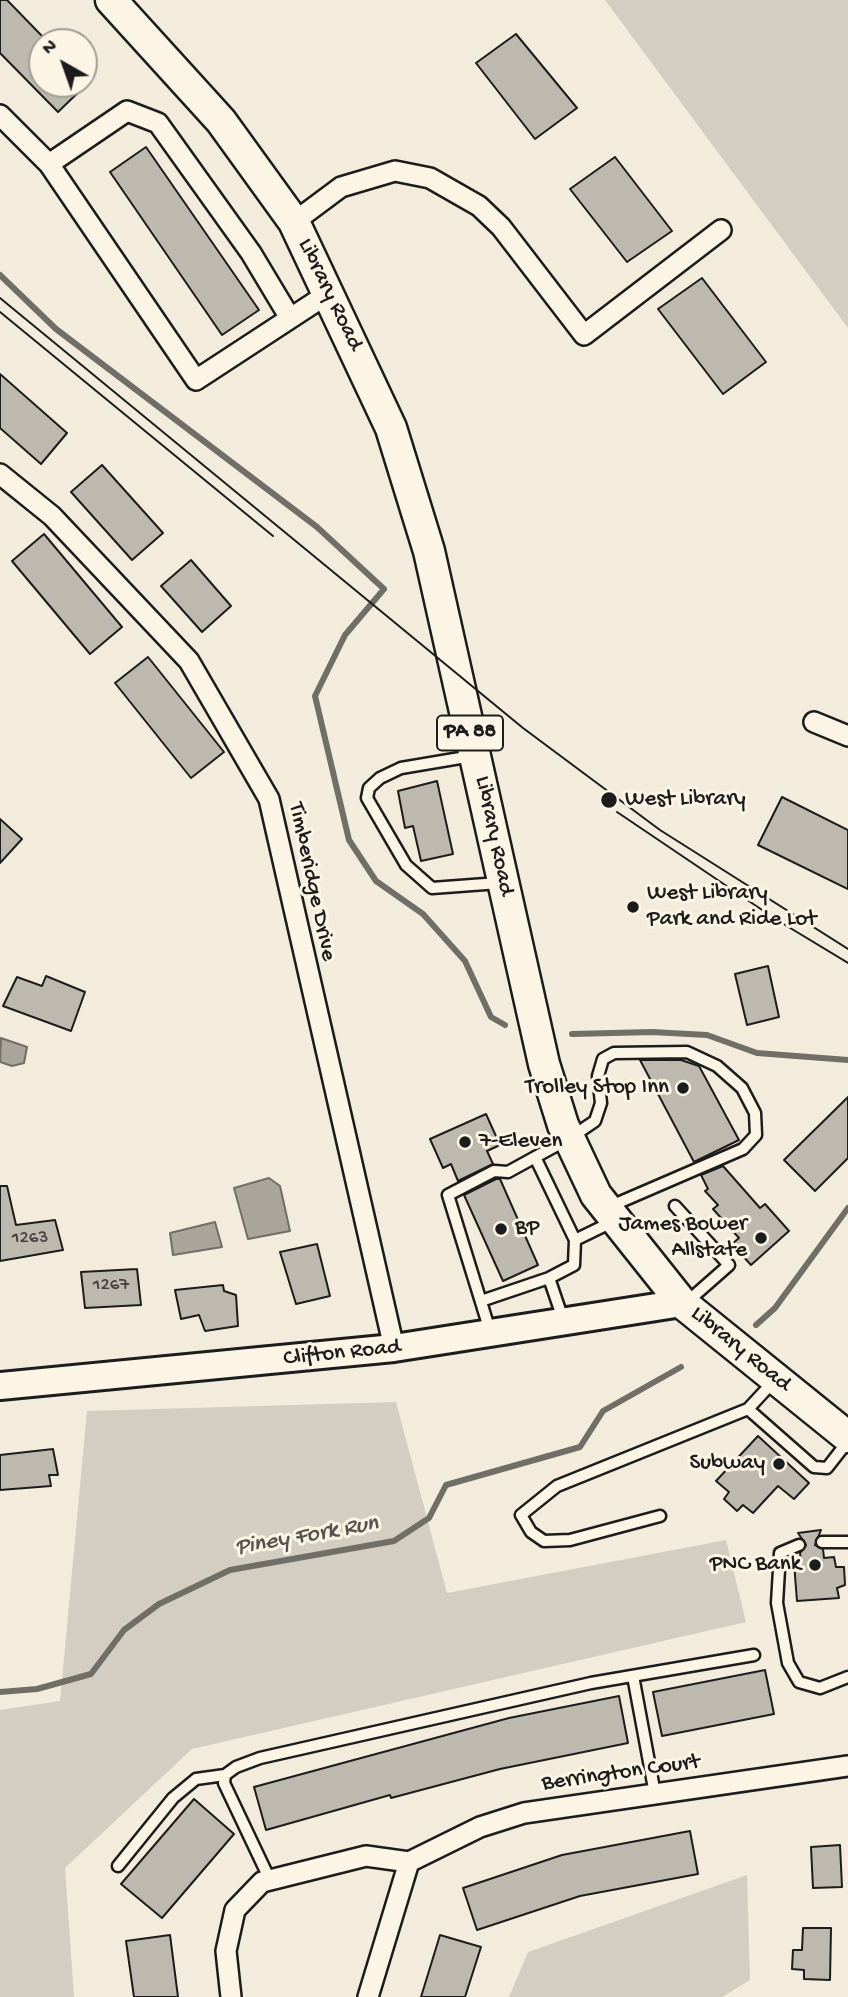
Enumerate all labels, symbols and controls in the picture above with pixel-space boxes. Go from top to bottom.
north arrow [28,28,98,98]
text: N [38,35,63,61]
street label: Library Road [290,234,368,356]
road number: PA 88 [437,716,503,750]
street label: Library Road [467,774,519,898]
place label: West Library [625,786,746,814]
marker: West Library [599,790,619,810]
street label: Timberidge Drive [281,800,341,964]
place label: West Library Park and Ride Lot [647,880,817,934]
marker: West Library Park and Ride Lot [625,899,641,915]
place label: Trolley Stop Inn [525,1074,669,1102]
marker: Trolley Stop Inn [675,1080,691,1096]
place label: 7-Eleven [479,1128,562,1156]
marker: 7-Eleven [457,1134,473,1150]
place label: James Bower Allstate [618,1211,747,1265]
place label: BP [515,1215,539,1243]
marker: BP [493,1221,509,1237]
house number: 1263 [12,1228,48,1250]
marker: James Bower Allstate [753,1230,769,1246]
house number: 1267 [93,1275,129,1297]
street label: Library Road [684,1301,796,1399]
street label: Clifton Road [282,1334,402,1374]
place label: Subway [689,1450,765,1478]
marker: Subway [771,1456,787,1472]
water label: Piney Fork Run [233,1510,381,1564]
place label: PNC Bank [710,1551,801,1579]
marker: PNC Bank [807,1557,823,1573]
street label: Berrington Court [540,1749,702,1799]

